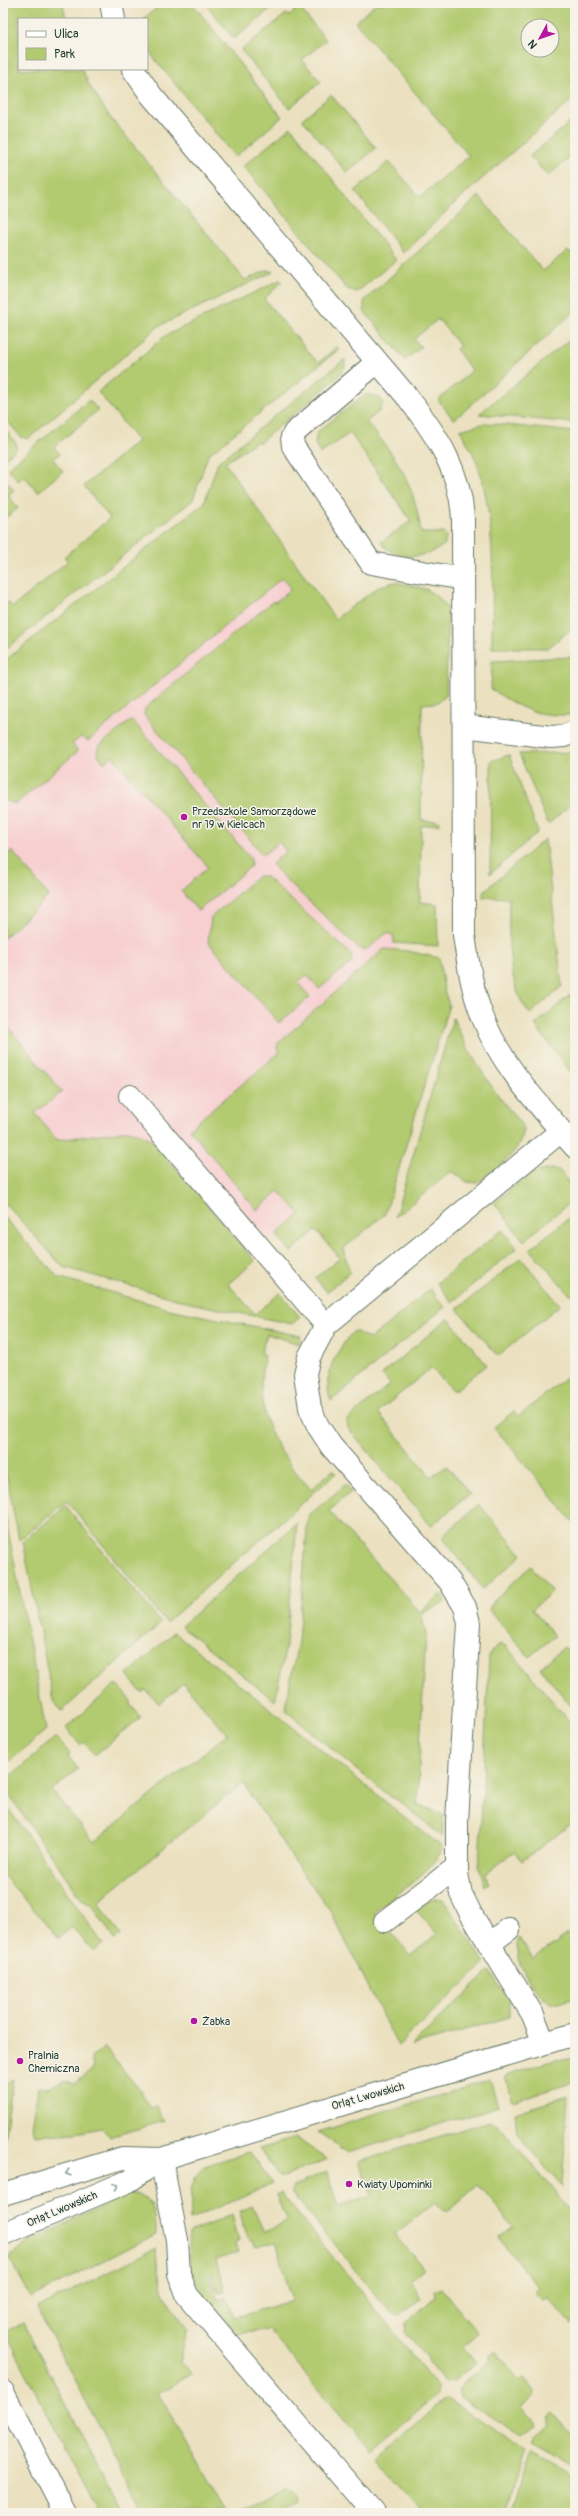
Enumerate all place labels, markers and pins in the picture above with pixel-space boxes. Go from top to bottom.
place label: Przedszkole Samorządowe nr 19 w Kielcach [192,805,317,831]
marker: Przedszkole Samorządowe nr 19 w Kielcach [179,812,189,822]
place label: Żabka [202,2015,230,2028]
marker: Żabka [189,2016,199,2026]
place label: Pralnia Chemiczna [28,2049,80,2075]
marker: Pralnia Chemiczna [15,2056,25,2066]
place label: Kwiaty Upominki [357,2178,432,2191]
marker: Kwiaty Upominki [344,2179,354,2189]

